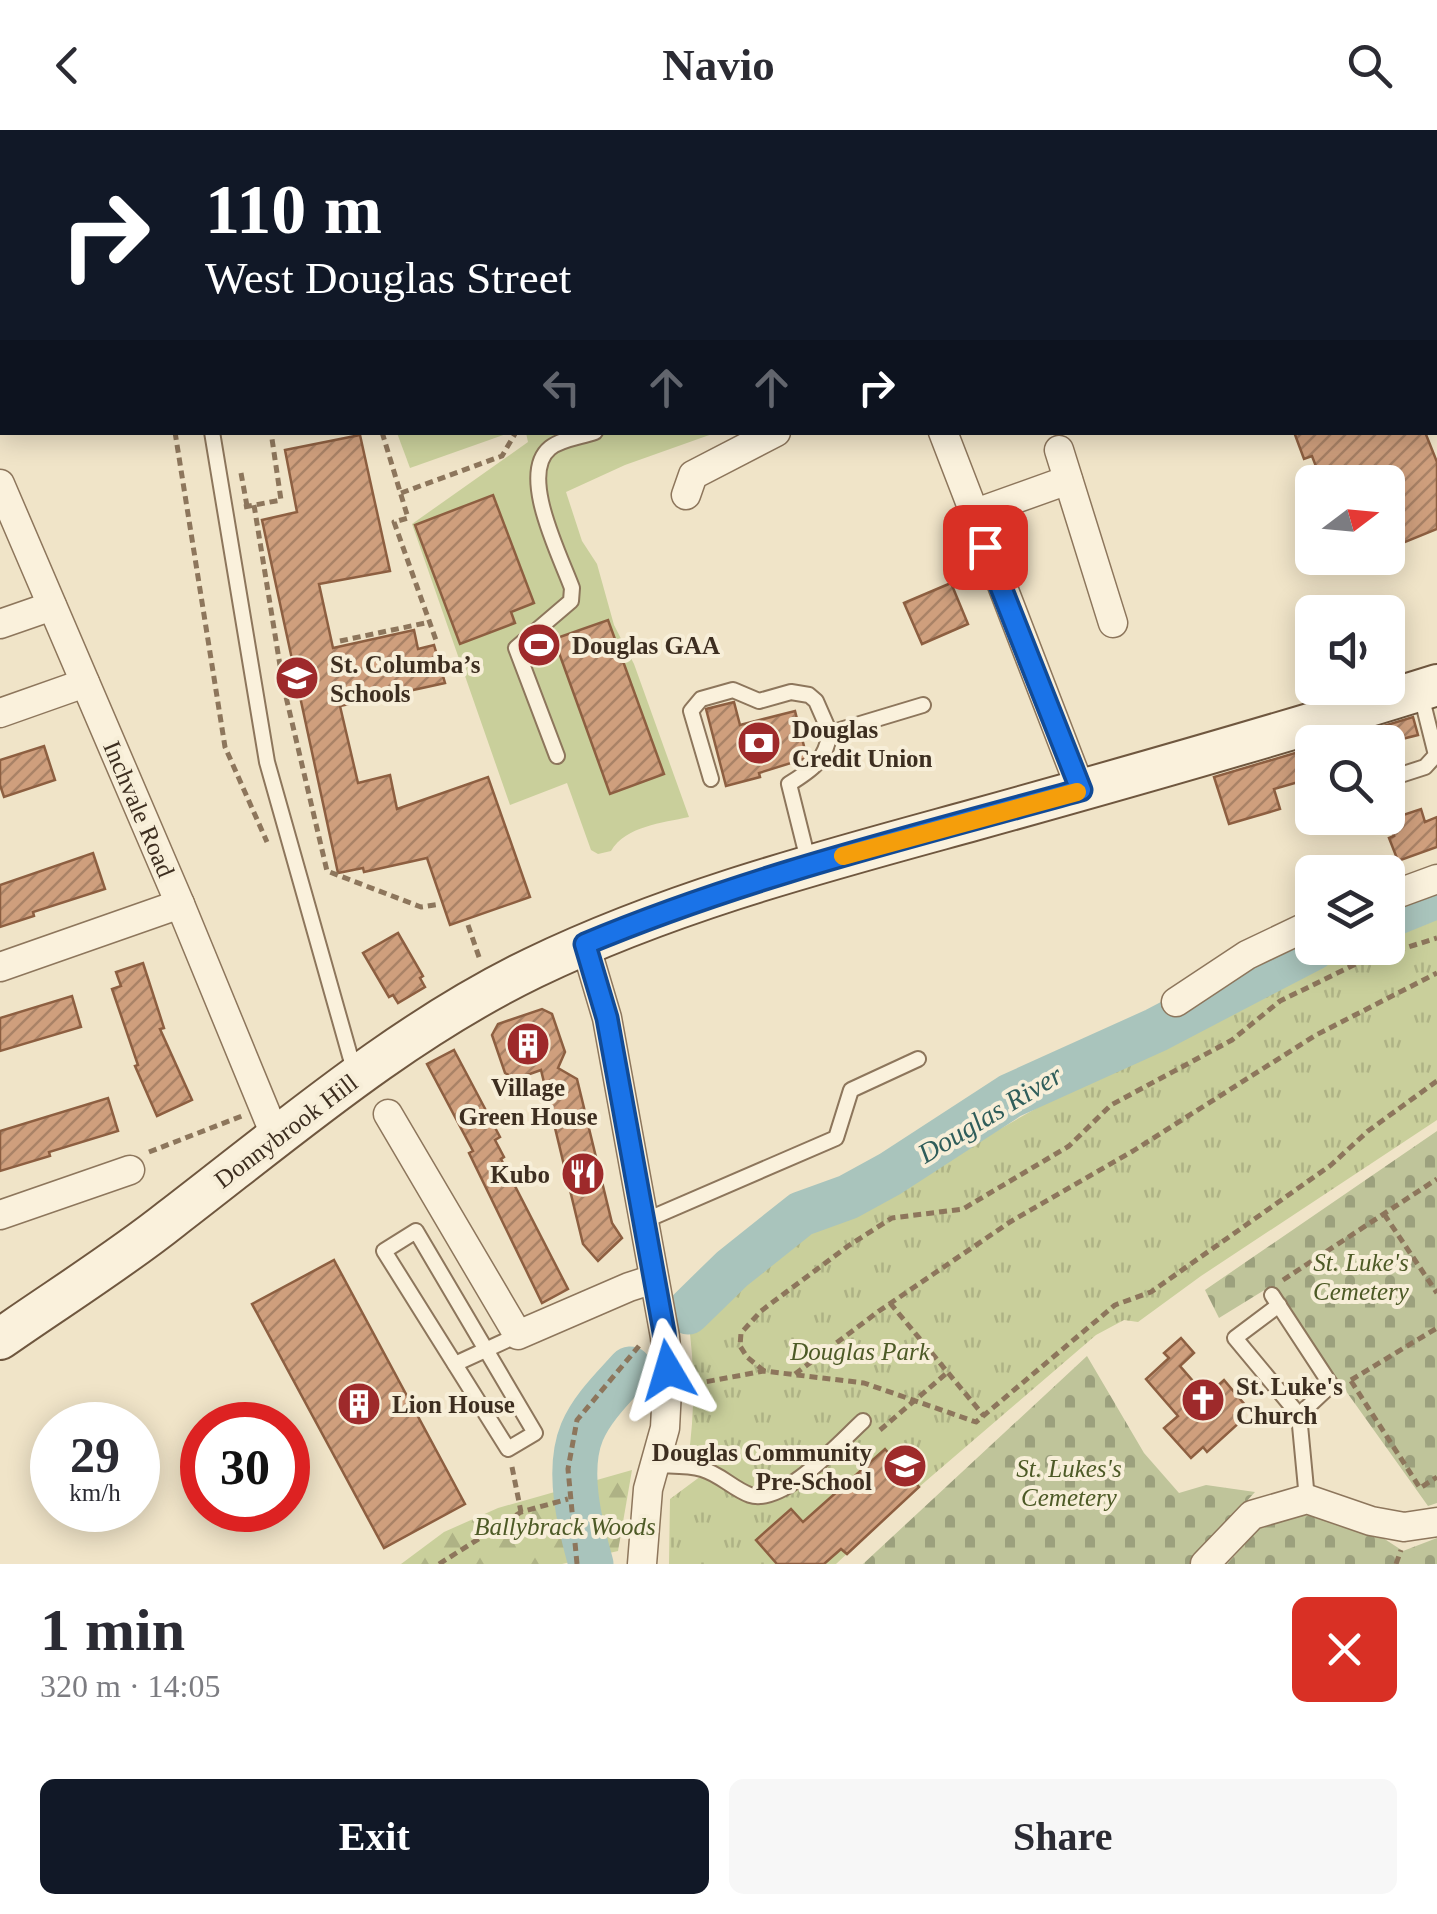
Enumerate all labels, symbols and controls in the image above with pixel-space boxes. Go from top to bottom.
icon: back [40,38,95,93]
icon: search [1342,38,1397,93]
text: Navio [662,40,775,90]
icon: right [40,170,170,300]
text: 110 m [205,171,382,248]
text: West Douglas Street [205,253,571,303]
icon: left [534,360,589,415]
icon: ahead [639,360,694,415]
icon: ahead [744,360,799,415]
icon: right [849,360,904,415]
north arrow [1295,465,1405,575]
map controls [1295,465,1405,965]
pin [943,505,1028,590]
icon: arrive [958,520,1013,575]
button: sound [1295,595,1405,705]
sports icon: Douglas GAA [516,622,562,668]
place label: Douglas GAA [572,632,720,659]
place label: St. Columba’s Schools [330,651,481,707]
school or university icon: St. Columba’s Schools [274,655,320,701]
place label: Douglas Credit Union [792,716,933,772]
bank icon: Douglas Credit Union [736,720,782,766]
button: search [1295,725,1405,835]
street label: Inchvale Road [98,737,180,882]
button: layers [1295,855,1405,965]
building icon: Village Green House [505,1021,551,1067]
water label: Douglas River [912,1059,1068,1170]
street label: Donnybrook Hill [209,1069,363,1193]
place label: Village Green House [458,1074,598,1130]
restaurant icon: Kubo [560,1151,606,1197]
place label: Kubo [490,1161,550,1188]
park label: St. Luke's Cemetery [1313,1249,1410,1305]
position arrow [616,1318,720,1422]
park label: Douglas Park [789,1338,931,1365]
place label: St. Luke's Church [1236,1373,1343,1429]
church icon: St. Luke's Church [1180,1377,1226,1423]
building icon: Lion House [336,1381,382,1427]
place label: Lion House [392,1391,515,1418]
speed limit sign: 30 [180,1402,310,1532]
text: 29 [70,1427,120,1483]
place label: Douglas Community Pre-School [652,1439,872,1495]
school or university icon: Douglas Community Pre-School [882,1443,928,1489]
park label: St. Lukes's Cemetery [1016,1455,1122,1511]
text: km/h [69,1479,121,1506]
park label: Ballybrack Woods [474,1513,656,1540]
text: 1 min [40,1597,185,1663]
button: close [1292,1597,1397,1702]
text: 320 m · 14:05 [40,1668,220,1704]
button: Exit [40,1779,709,1894]
button: Share [729,1779,1397,1894]

